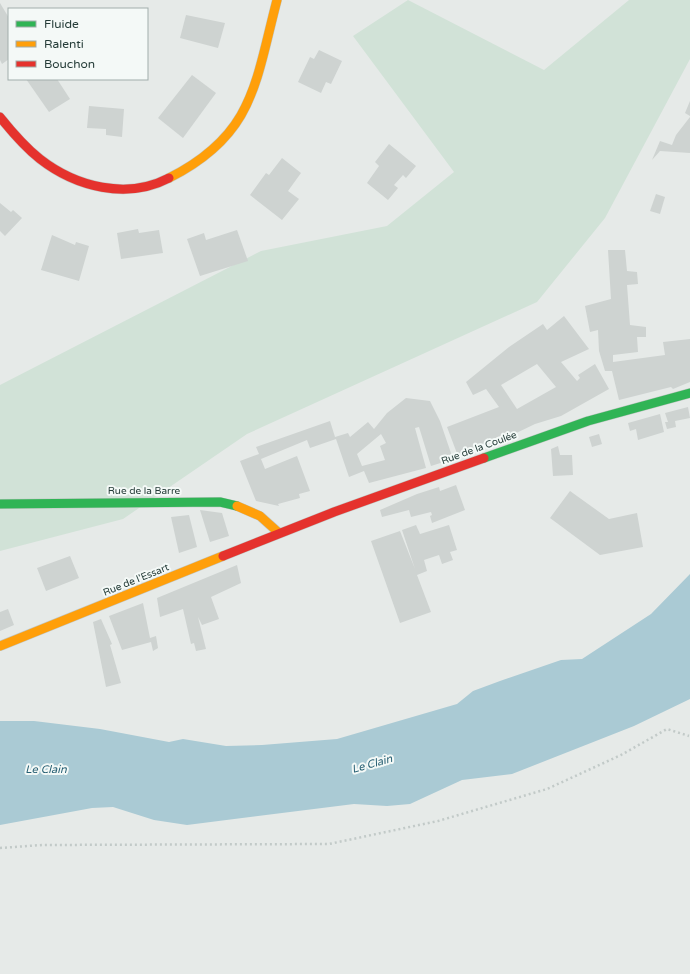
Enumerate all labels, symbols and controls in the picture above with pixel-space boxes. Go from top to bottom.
legend [8,8,148,80]
text: Fluide [44,17,79,31]
text: Ralenti [44,37,84,51]
text: Bouchon [44,57,95,71]
street label: Rue de la Coulée [440,429,519,467]
street label: Rue de la Barre [108,485,181,497]
street label: Rue de l'Essart [101,561,171,599]
water label: Le Clain [350,752,394,776]
water label: Le Clain [25,763,67,776]

